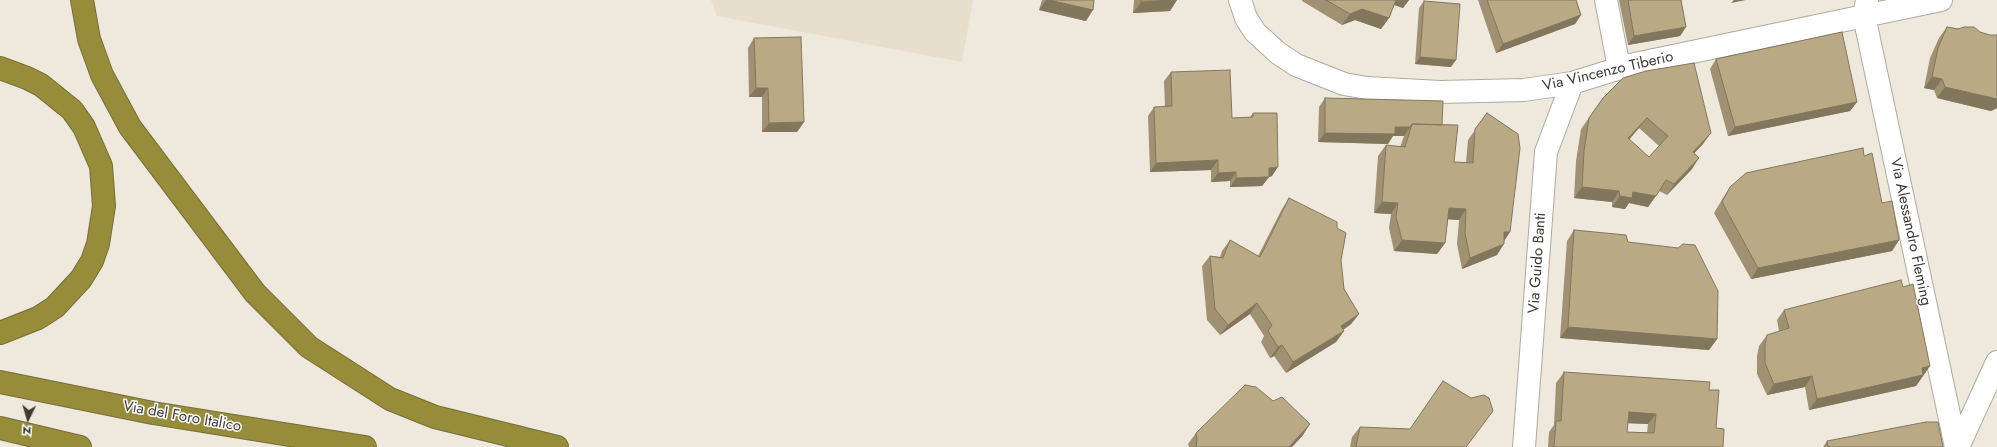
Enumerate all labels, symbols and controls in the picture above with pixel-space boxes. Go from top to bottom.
street label: Via Vincenzo Tiberio [1541,48,1675,96]
street label: Via Alessandro Fleming [1886,156,1934,308]
street label: Via Guido Banti [1525,212,1551,314]
street label: Via del Foro Italico [121,398,243,436]
north arrow [8,399,48,439]
text: N [22,423,32,439]

